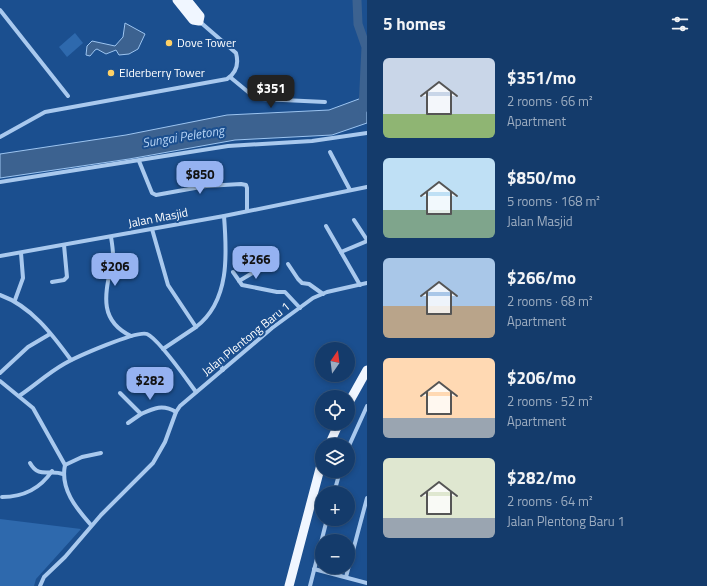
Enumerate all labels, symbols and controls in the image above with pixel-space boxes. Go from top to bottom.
text: 5 homes [383,11,446,37]
icon: filters [669,13,691,35]
place label: Dove Tower [177,33,236,52]
marker: Dove Tower [164,38,174,48]
place label: Elderberry Tower [119,63,205,82]
text: $351/mo [507,65,576,91]
marker: Elderberry Tower [106,68,116,78]
icon: home [415,74,463,122]
pin: $351 [247,75,295,109]
text: $351 [256,78,286,98]
text: 2 rooms · 66 m² [507,91,593,111]
text: Apartment [507,111,566,131]
water label: Sungai Peletong [141,119,227,152]
pin: $850 [176,161,224,195]
text: $850 [185,164,215,184]
text: $850/mo [507,165,576,191]
icon: home [415,174,463,222]
text: 5 rooms · 168 m² [507,191,600,211]
street label: Jalan Masjid [126,202,189,233]
text: Jalan Masjid [507,211,573,231]
pin: $266 [232,246,280,280]
text: $266 [241,249,271,269]
pin: $206 [91,253,139,287]
text: $206 [100,256,130,276]
text: $266/mo [507,265,576,291]
icon: home [415,274,463,322]
text: 2 rooms · 68 m² [507,291,593,311]
street label: Jalan Plentong Baru 1 [197,297,294,380]
text: Apartment [507,311,566,331]
north arrow [315,342,355,382]
map controls [315,342,355,574]
text: $206/mo [507,365,576,391]
pin: $282 [126,367,174,401]
text: $282 [135,370,165,390]
icon: home [415,374,463,422]
button: locate [315,390,355,430]
text: 2 rooms · 52 m² [507,391,593,411]
text: Apartment [507,411,566,431]
button: layers [315,438,355,478]
text: $282/mo [507,465,576,491]
icon: home [415,474,463,522]
button: + [315,486,355,526]
text: 2 rooms · 64 m² [507,491,593,511]
text: Jalan Plentong Baru 1 [507,511,625,531]
button: − [315,534,355,574]

